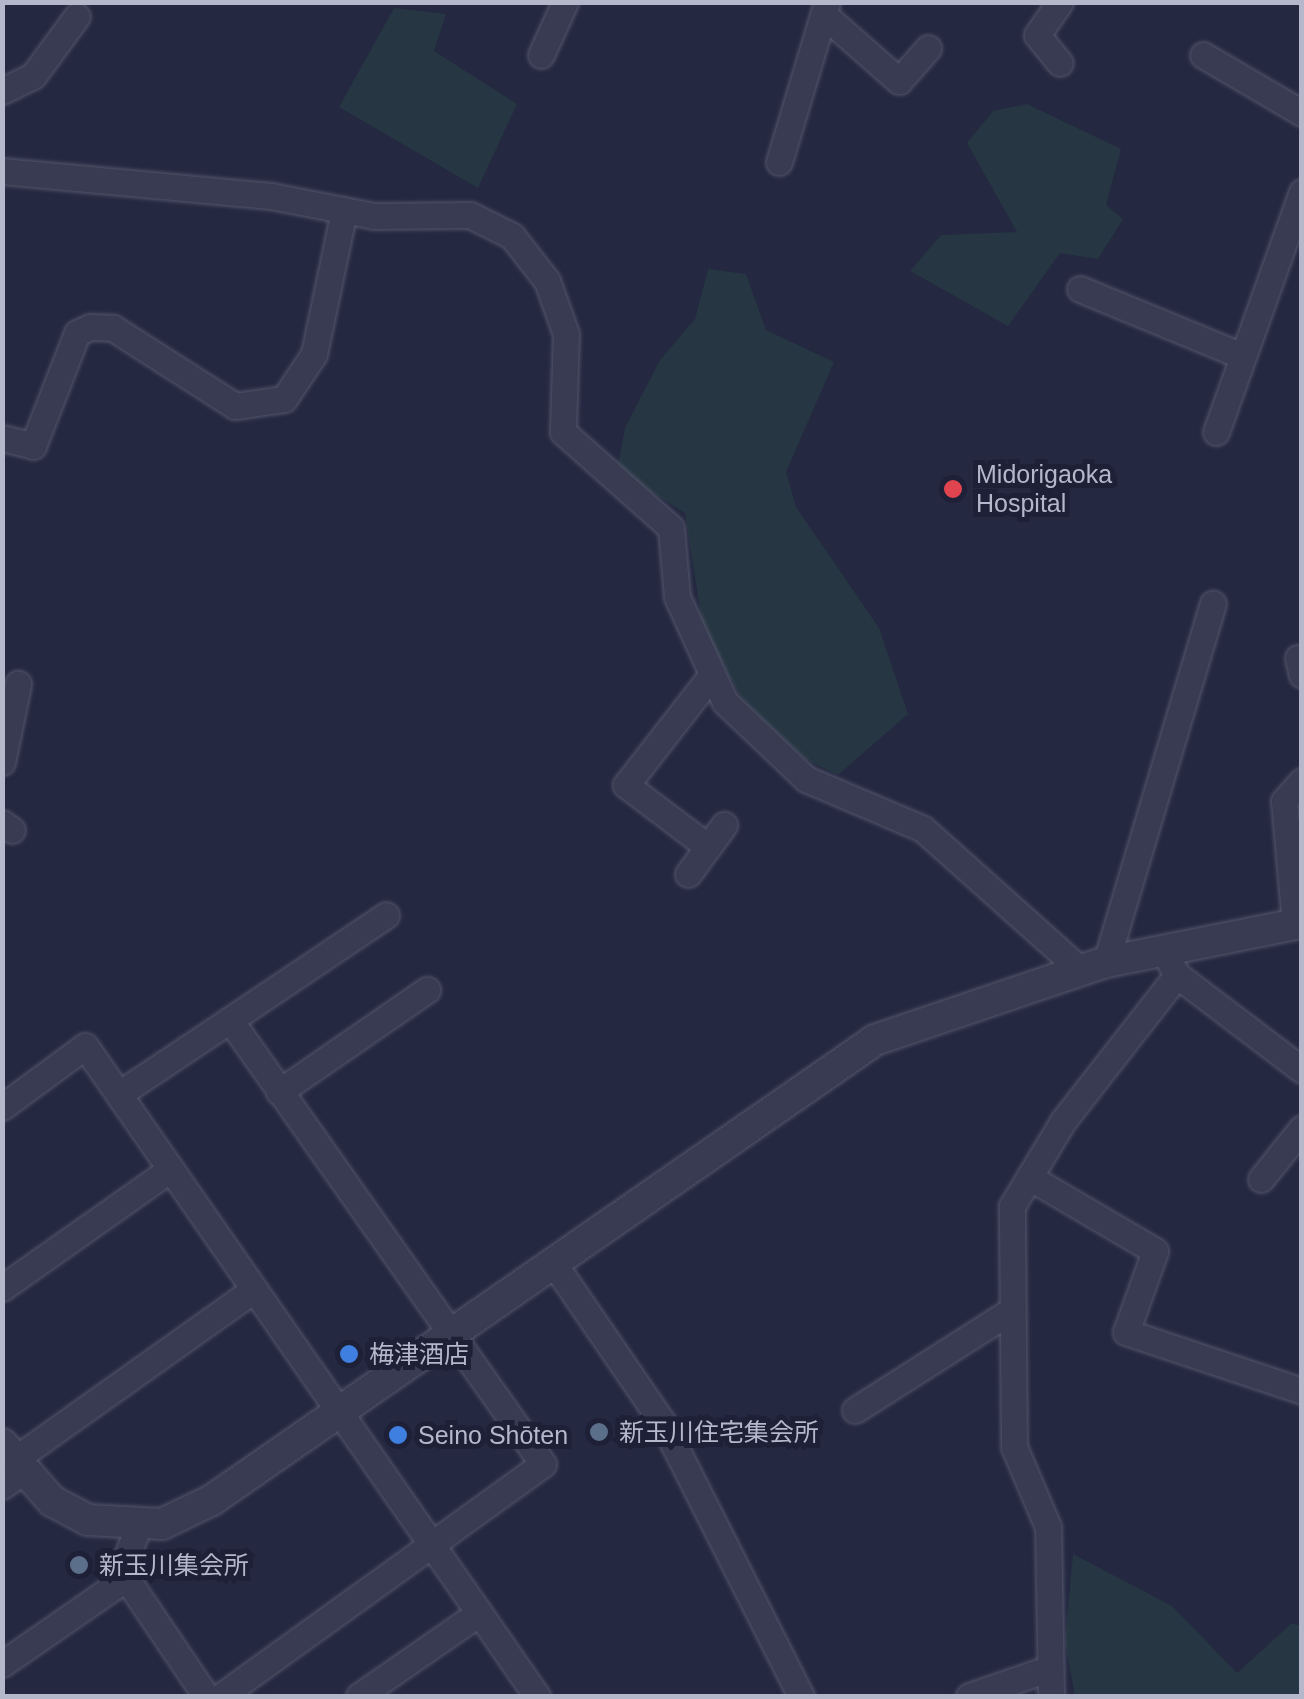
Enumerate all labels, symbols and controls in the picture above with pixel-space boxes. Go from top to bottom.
place label: Midorigaoka Hospital [976,460,1112,519]
marker: Midorigaoka Hospital [940,476,966,502]
place label: 梅津酒店 [369,1339,469,1369]
marker: 梅津酒店 [338,1343,360,1365]
place label: 新玉川住宅集会所 [619,1417,819,1447]
place label: Seino Shōten [418,1420,568,1450]
marker: 新玉川住宅集会所 [588,1421,610,1443]
marker: Seino Shōten [387,1424,409,1446]
place label: 新玉川集会所 [99,1550,249,1580]
marker: 新玉川集会所 [68,1554,90,1576]

